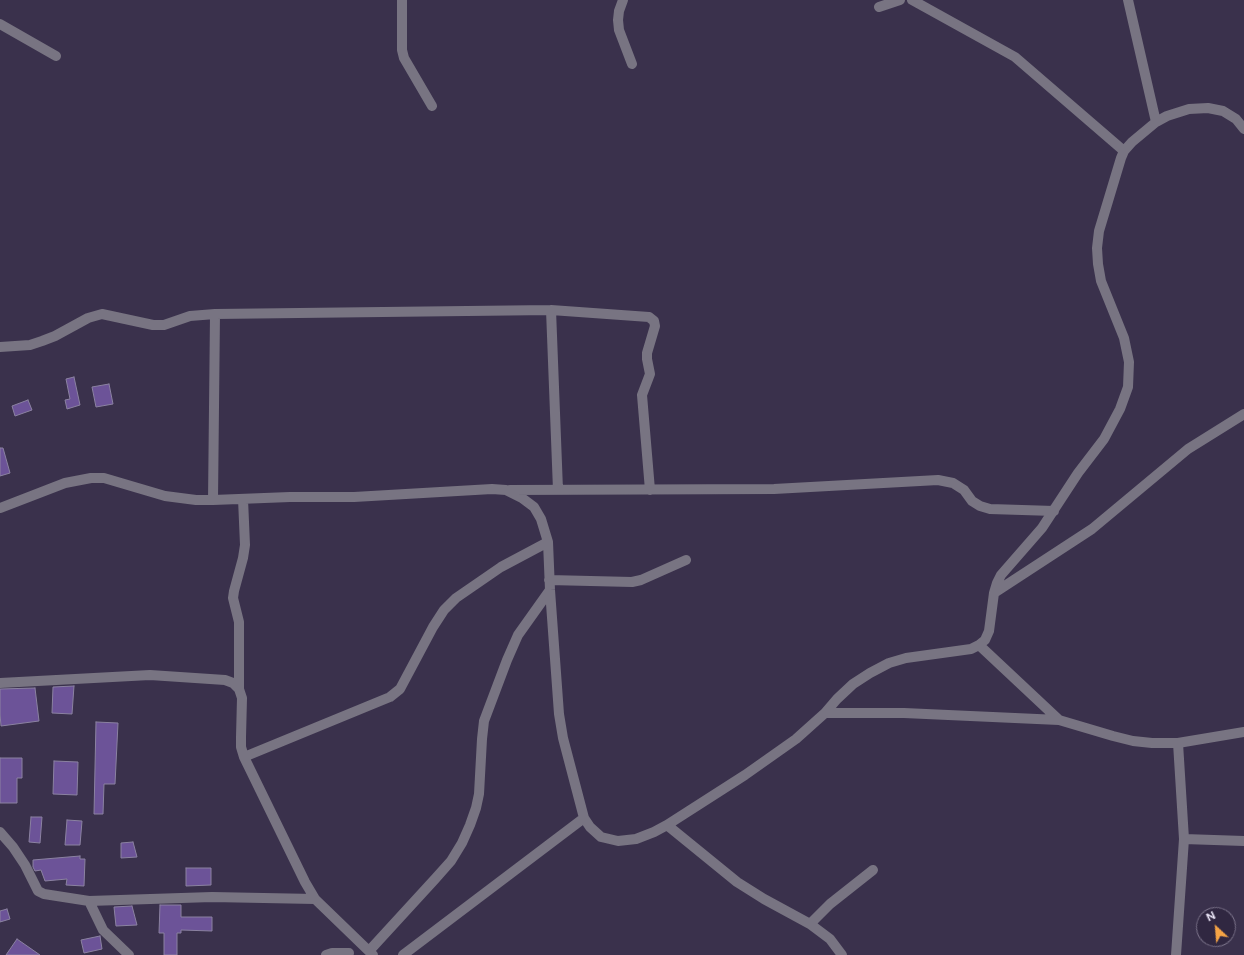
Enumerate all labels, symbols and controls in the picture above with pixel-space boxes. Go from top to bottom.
north arrow [1196,907,1236,947]
text: N [1204,909,1218,924]

